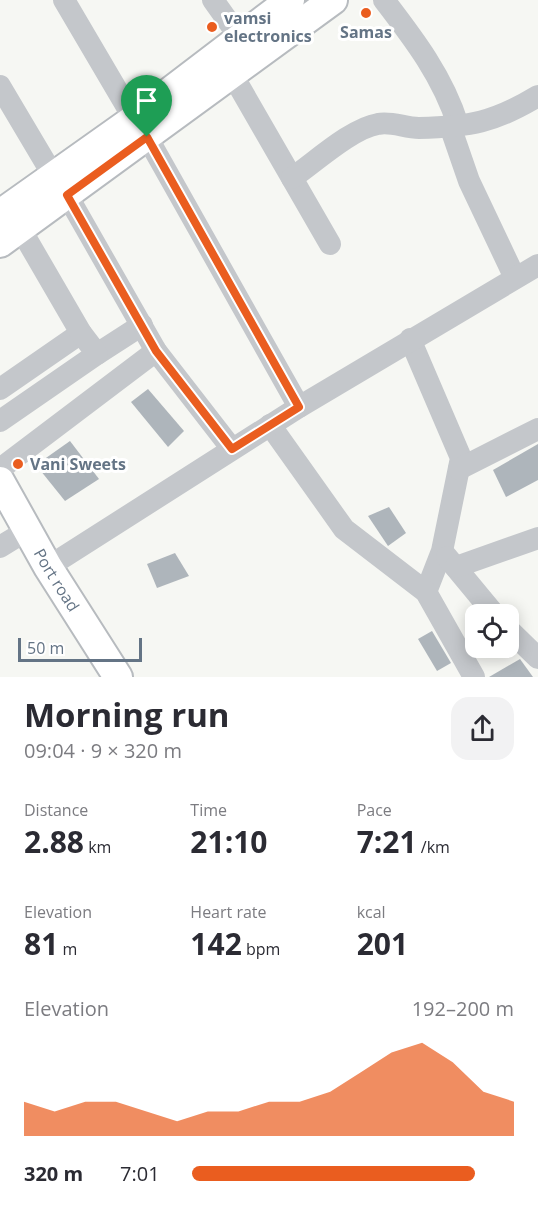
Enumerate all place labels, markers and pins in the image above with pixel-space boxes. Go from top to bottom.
marker: Samas [359,6,373,20]
place label: vamsi electronics [224,7,312,47]
marker: vamsi electronics [205,20,219,34]
place label: Samas [340,21,392,43]
pin [121,75,172,137]
place label: Vani Sweets [30,453,126,475]
marker: Vani Sweets [11,457,25,471]

